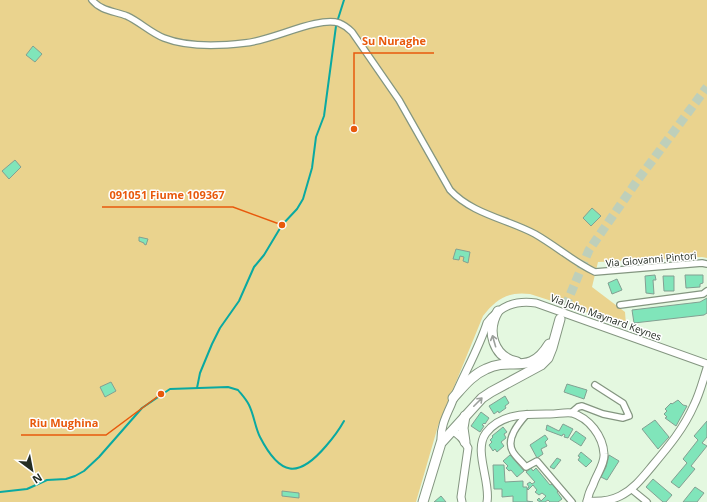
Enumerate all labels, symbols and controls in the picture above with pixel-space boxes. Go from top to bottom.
callout: Su Nuraghe [354,30,434,53]
text: Su Nuraghe [362,33,426,48]
callout: 091051 Fiume 109367 [102,184,233,207]
text: 091051 Fiume 109367 [109,187,225,202]
street label: Via Giovanni Pintori [605,248,697,270]
street label: Via John Maynard Keynes [548,290,664,344]
one-way arrow [490,335,497,348]
one-way arrow [473,397,483,407]
callout: Riu Mughina [21,412,106,435]
text: Riu Mughina [30,415,98,430]
north arrow [12,450,52,490]
text: N [30,470,45,488]

